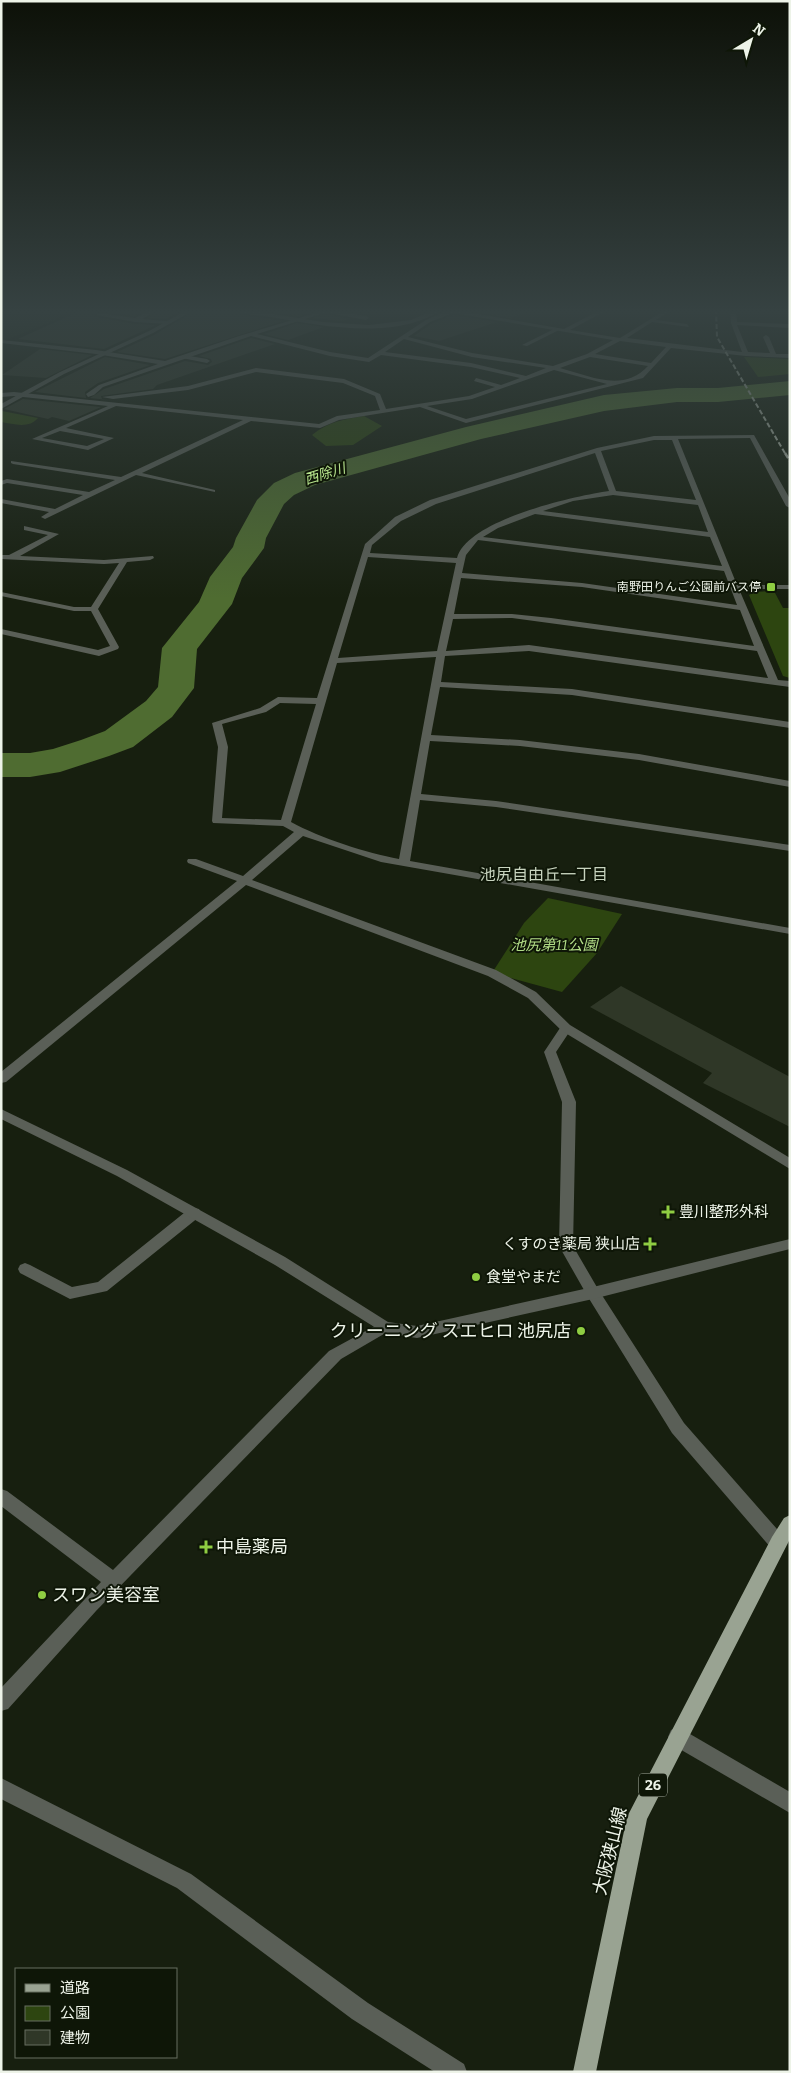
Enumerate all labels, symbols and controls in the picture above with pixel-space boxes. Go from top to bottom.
north arrow [726,15,776,65]
text: N [749,20,768,40]
water label: 西除川 [302,459,349,488]
place label: 南野田りんご公園前バス停 [617,580,761,594]
marker: 南野田りんご公園前バス停 [765,581,777,593]
district label: 池尻自由丘一丁目 [480,865,608,884]
park label: 池尻第11公園 [511,936,599,954]
place label: 豊川整形外科 [679,1203,769,1221]
marker: 豊川整形外科 [661,1205,675,1219]
place label: くすのき薬局 狭山店 [502,1235,640,1253]
marker: くすのき薬局 狭山店 [644,1238,656,1250]
place label: 食堂やまだ [486,1268,561,1286]
marker: 食堂やまだ [470,1271,482,1283]
place label: クリーニング スエヒロ 池尻店 [330,1320,571,1342]
marker: クリーニング スエヒロ 池尻店 [575,1325,587,1337]
place label: 中島薬局 [216,1536,288,1558]
marker: 中島薬局 [200,1541,212,1553]
place label: スワン美容室 [52,1584,160,1606]
marker: スワン美容室 [36,1589,48,1601]
road number: 26 [639,1774,667,1796]
street label: 大阪狭山線 [588,1805,632,1897]
legend [15,1968,178,2058]
text: 道路 [60,1979,90,1997]
text: 公園 [60,2004,90,2022]
text: 建物 [60,2029,90,2047]

